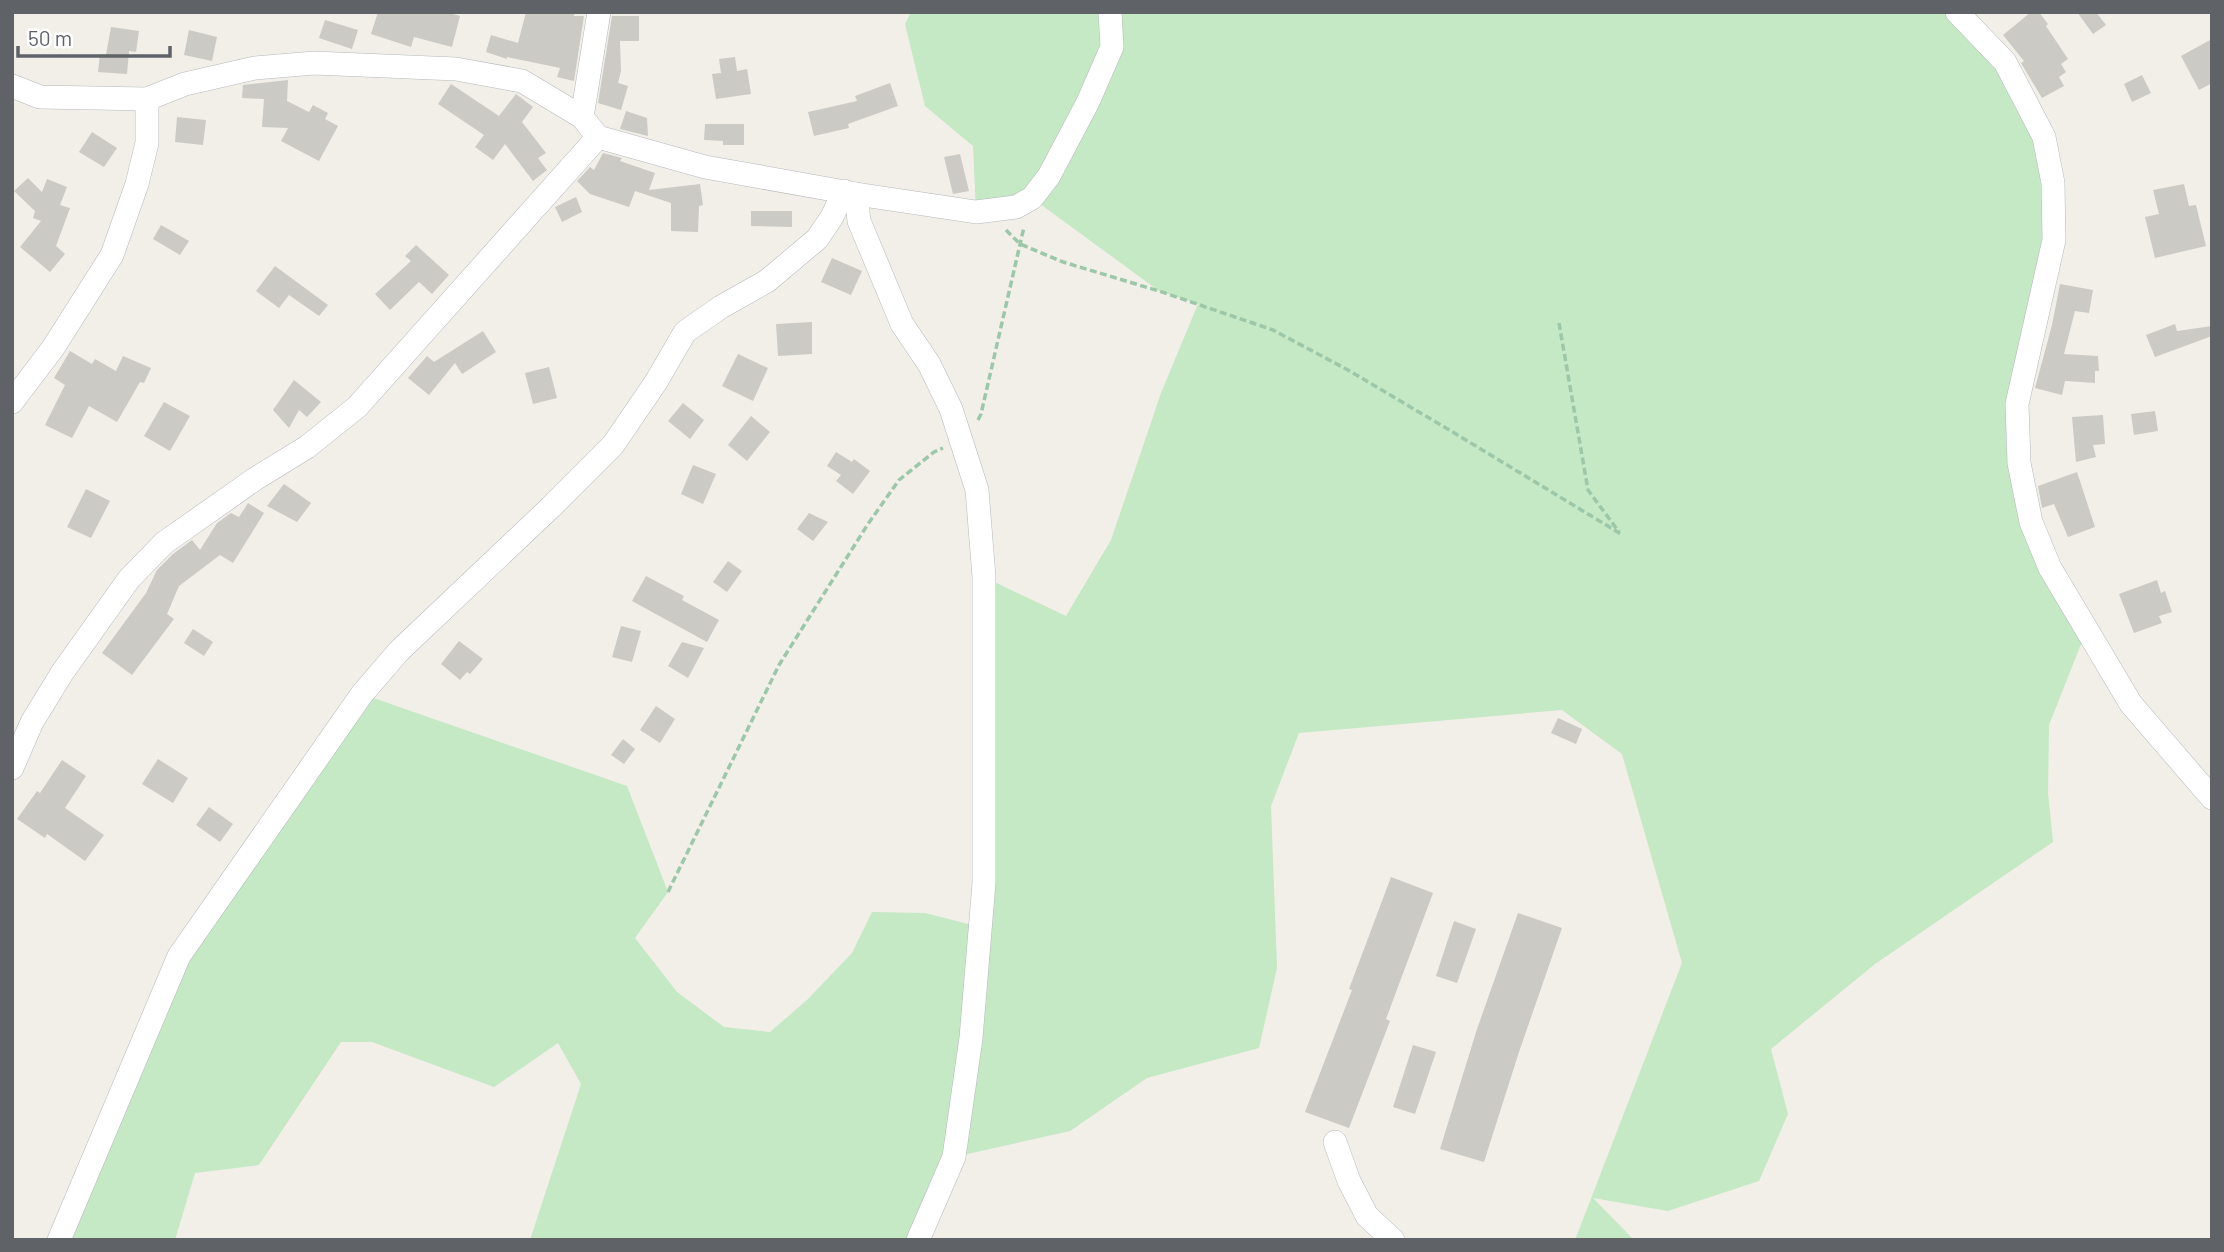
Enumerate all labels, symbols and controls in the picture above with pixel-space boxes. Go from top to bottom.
scale bar [18,14,170,58]
text: 50 m [28,25,72,50]

